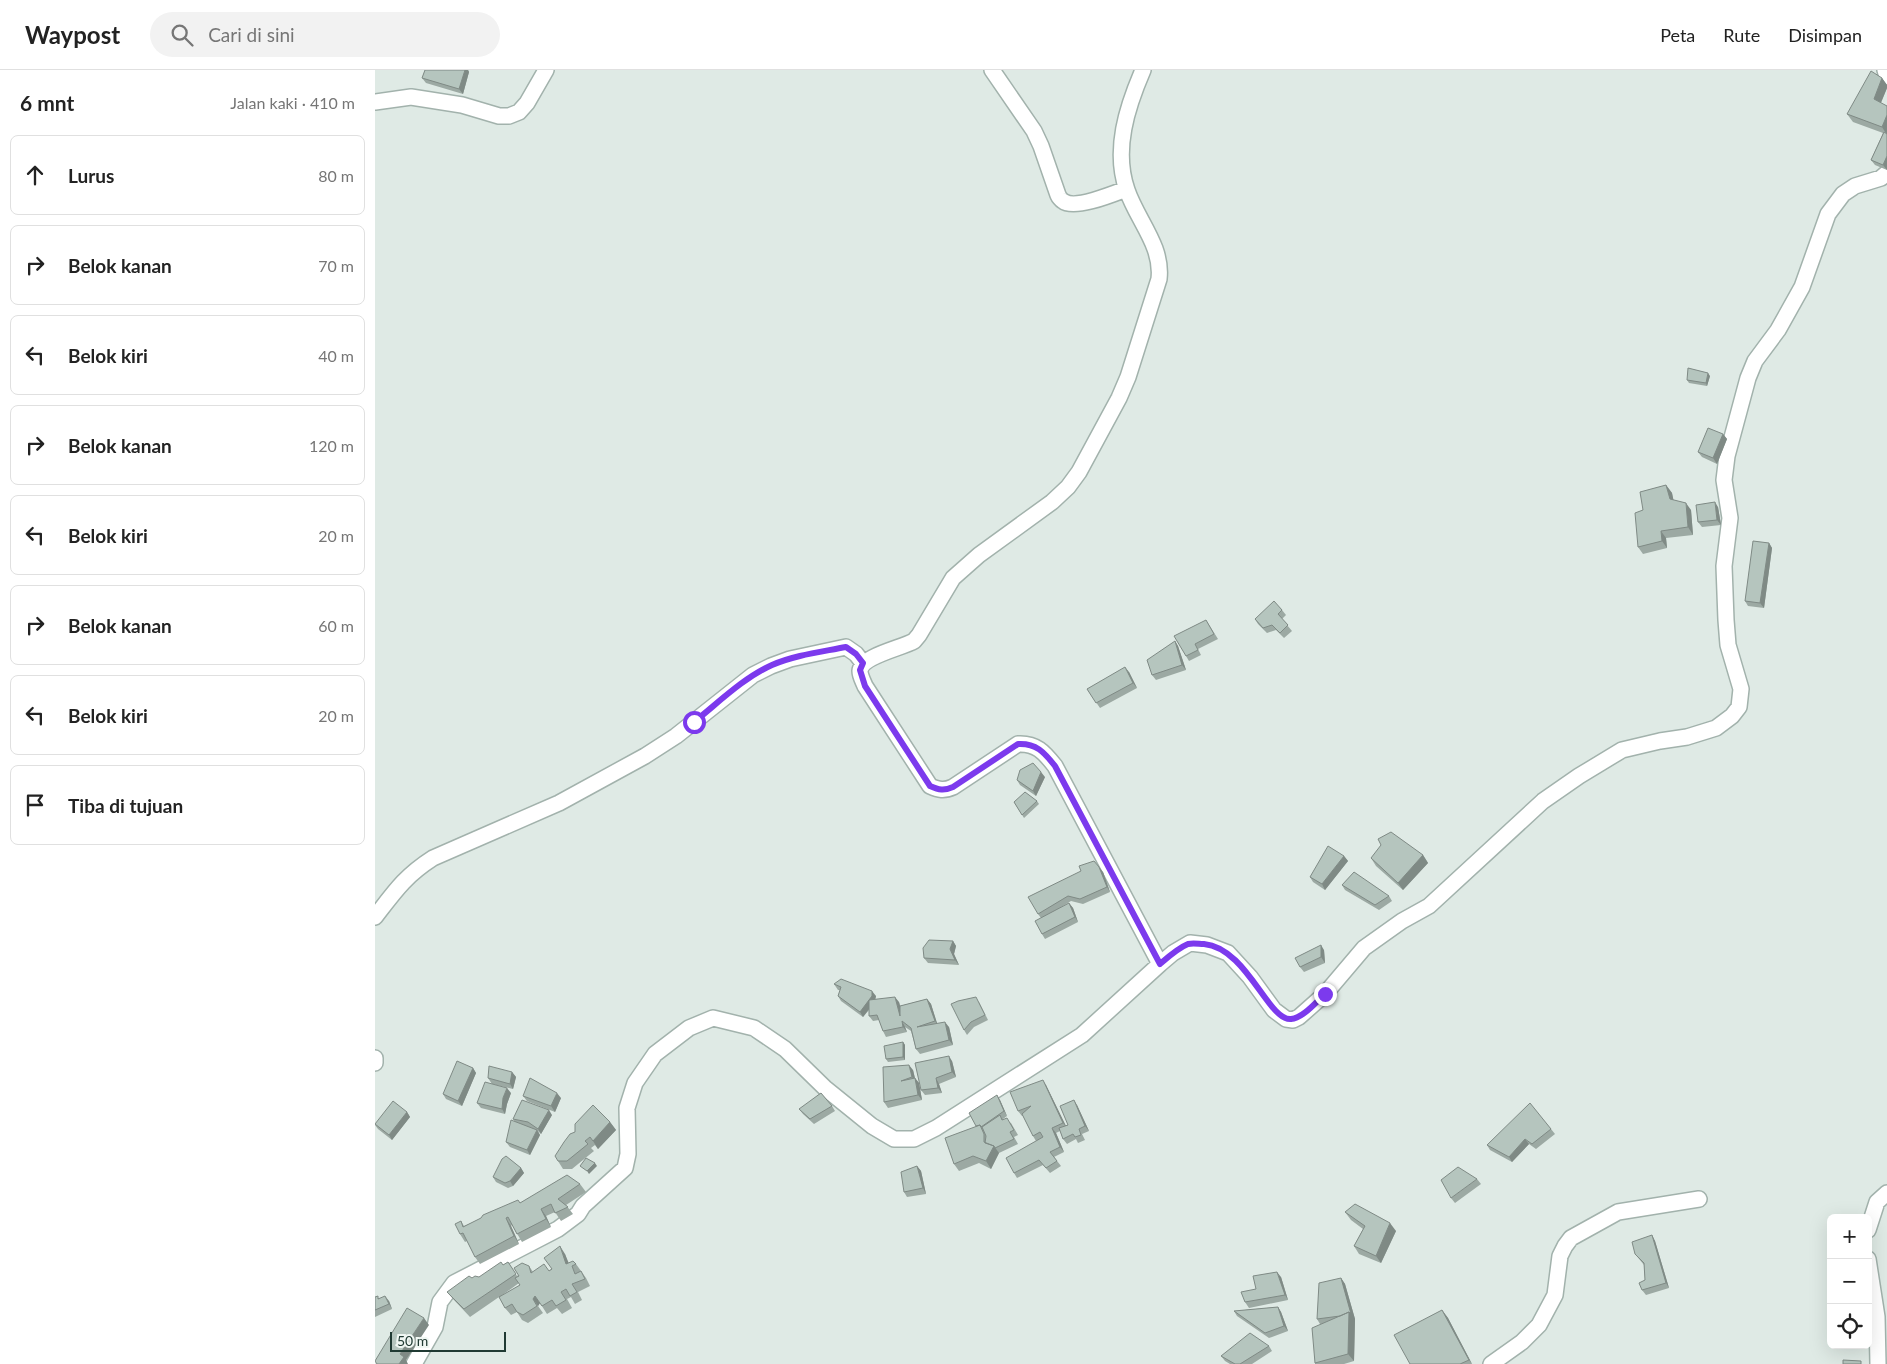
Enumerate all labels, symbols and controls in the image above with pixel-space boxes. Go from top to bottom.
search box [150,12,500,57]
text: Waypost [25,20,120,49]
icon: search [168,21,196,49]
text: Cari di sini [208,23,295,46]
text: Peta [1660,24,1695,46]
text: Rute [1723,24,1760,46]
text: Disimpan [1788,24,1862,46]
text: 6 mnt [20,90,74,115]
text: Jalan kaki · 410 m [230,93,355,112]
icon: ahead [21,161,49,189]
text: Lurus [68,164,114,187]
text: 80 m [318,166,354,185]
icon: right [21,251,49,279]
text: Belok kanan [68,254,172,277]
text: 70 m [318,256,354,275]
icon: left [21,341,49,369]
text: Belok kiri [68,344,148,367]
text: 40 m [318,346,354,365]
icon: right [21,431,49,459]
text: Belok kanan [68,434,172,457]
text: 120 m [309,436,354,455]
icon: left [21,521,49,549]
text: Belok kiri [68,524,148,547]
text: 20 m [318,526,354,545]
icon: right [21,611,49,639]
text: Belok kanan [68,614,172,637]
text: 60 m [318,616,354,635]
icon: left [21,701,49,729]
text: Belok kiri [68,704,148,727]
text: 20 m [318,706,354,725]
route start [683,711,706,734]
icon: arrive [21,791,49,819]
text: Tiba di tujuan [68,794,183,817]
route end [1314,983,1337,1006]
map controls [1827,1214,1872,1349]
button: + [1827,1214,1872,1259]
button: − [1827,1259,1872,1304]
button: locate [1827,1304,1872,1349]
scale bar [390,1329,506,1352]
text: 50 m [397,1332,428,1349]

